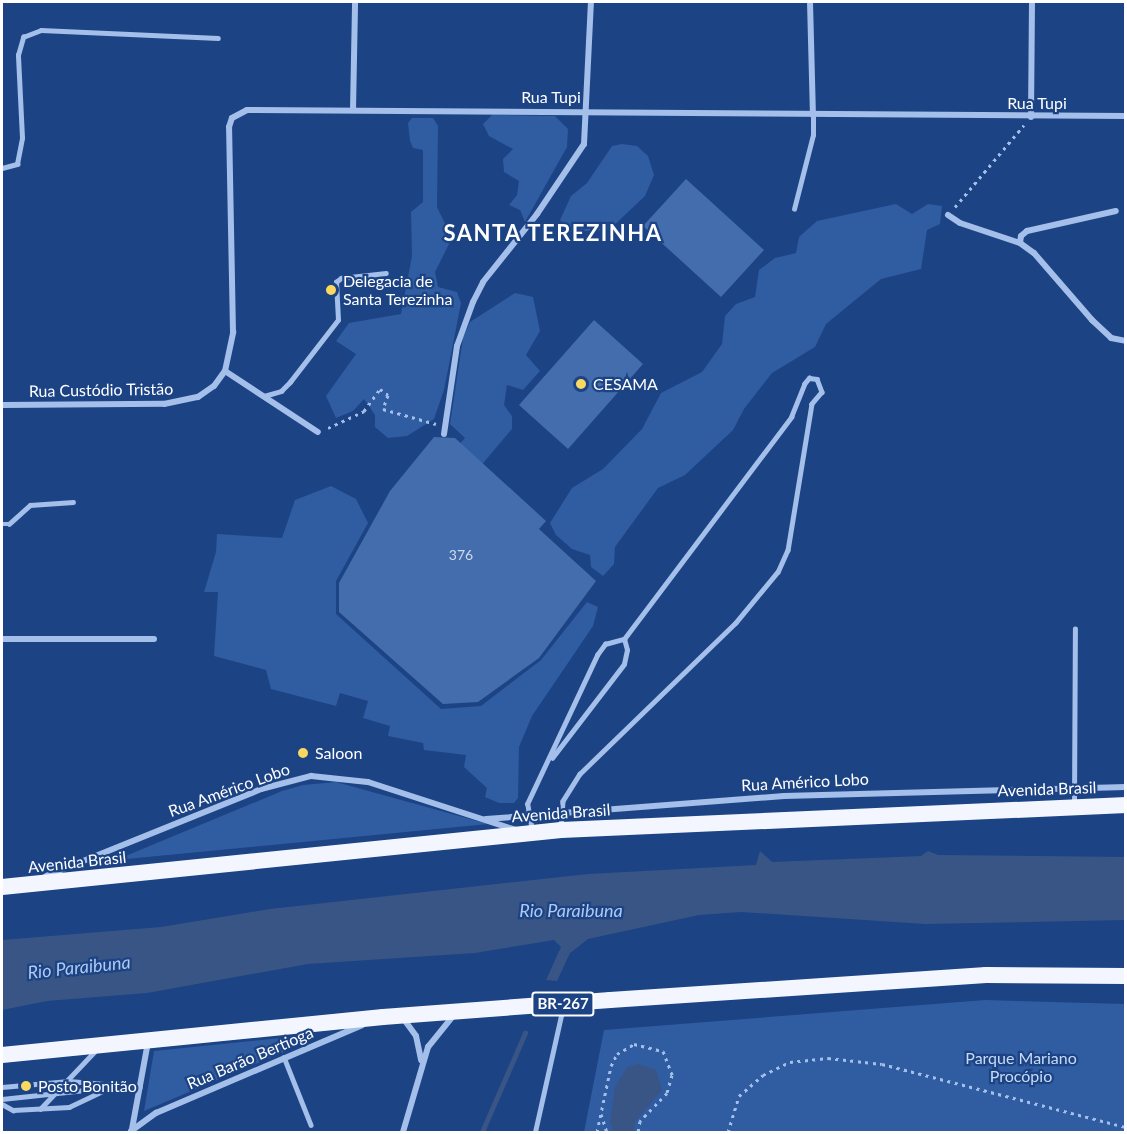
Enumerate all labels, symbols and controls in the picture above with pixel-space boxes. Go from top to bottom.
street label: Rua Tupi [521,87,581,107]
street label: Rua Tupi [1007,93,1067,113]
district label: SANTA TEREZINHA [443,220,663,246]
place label: Delegacia de Santa Terezinha [343,271,453,309]
marker: Delegacia de Santa Terezinha [324,283,338,297]
place label: CESAMA [593,374,658,394]
marker: CESAMA [574,377,588,391]
street label: Rua Custódio Tristão [28,379,174,401]
house number: 376 [449,547,473,563]
place label: Saloon [315,743,362,763]
marker: Saloon [296,746,310,760]
street label: Rua Américo Lobo [166,759,292,821]
street label: Rua Américo Lobo [741,769,869,795]
street label: Avenida Brasil [997,778,1097,800]
street label: Avenida Brasil [511,800,611,826]
street label: Avenida Brasil [27,847,127,877]
water label: Rio Paraibuna [519,899,623,921]
water label: Rio Paraibuna [26,951,132,983]
road number: BR-267 [530,992,596,1016]
street label: Rua Barão Bertioga [184,1023,316,1093]
park label: Parque Mariano Procópio [965,1048,1077,1086]
place label: Posto Bonitão [38,1076,137,1096]
marker: Posto Bonitão [19,1079,33,1093]

